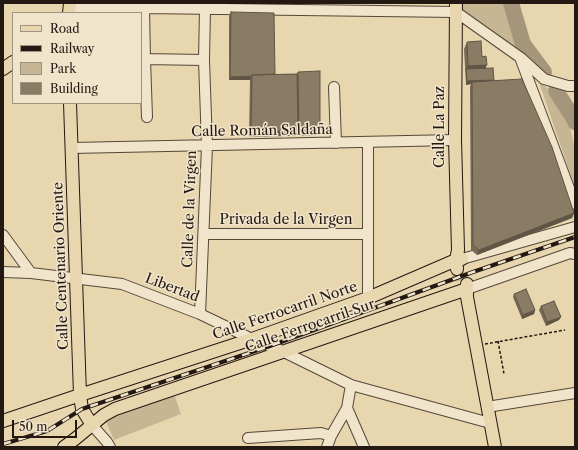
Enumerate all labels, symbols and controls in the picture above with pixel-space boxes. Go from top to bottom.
legend [12,12,142,104]
text: Road [50,21,80,36]
text: Railway [50,41,95,56]
text: Park [50,61,76,76]
text: Building [50,81,98,96]
street label: Calle La Paz [432,86,448,168]
street label: Calle Román Saldaña [191,121,333,141]
street label: Calle de la Virgen [180,150,200,268]
street label: Calle Centenario Oriente [50,182,72,350]
street label: Privada de la Virgen [220,212,352,228]
street label: Libertad [143,270,201,306]
street label: Calle Ferrocarril Norte [211,278,359,344]
street label: Calle Ferrocarril Sur [243,296,377,356]
scale bar [14,412,79,438]
text: 50 m [19,419,48,434]

